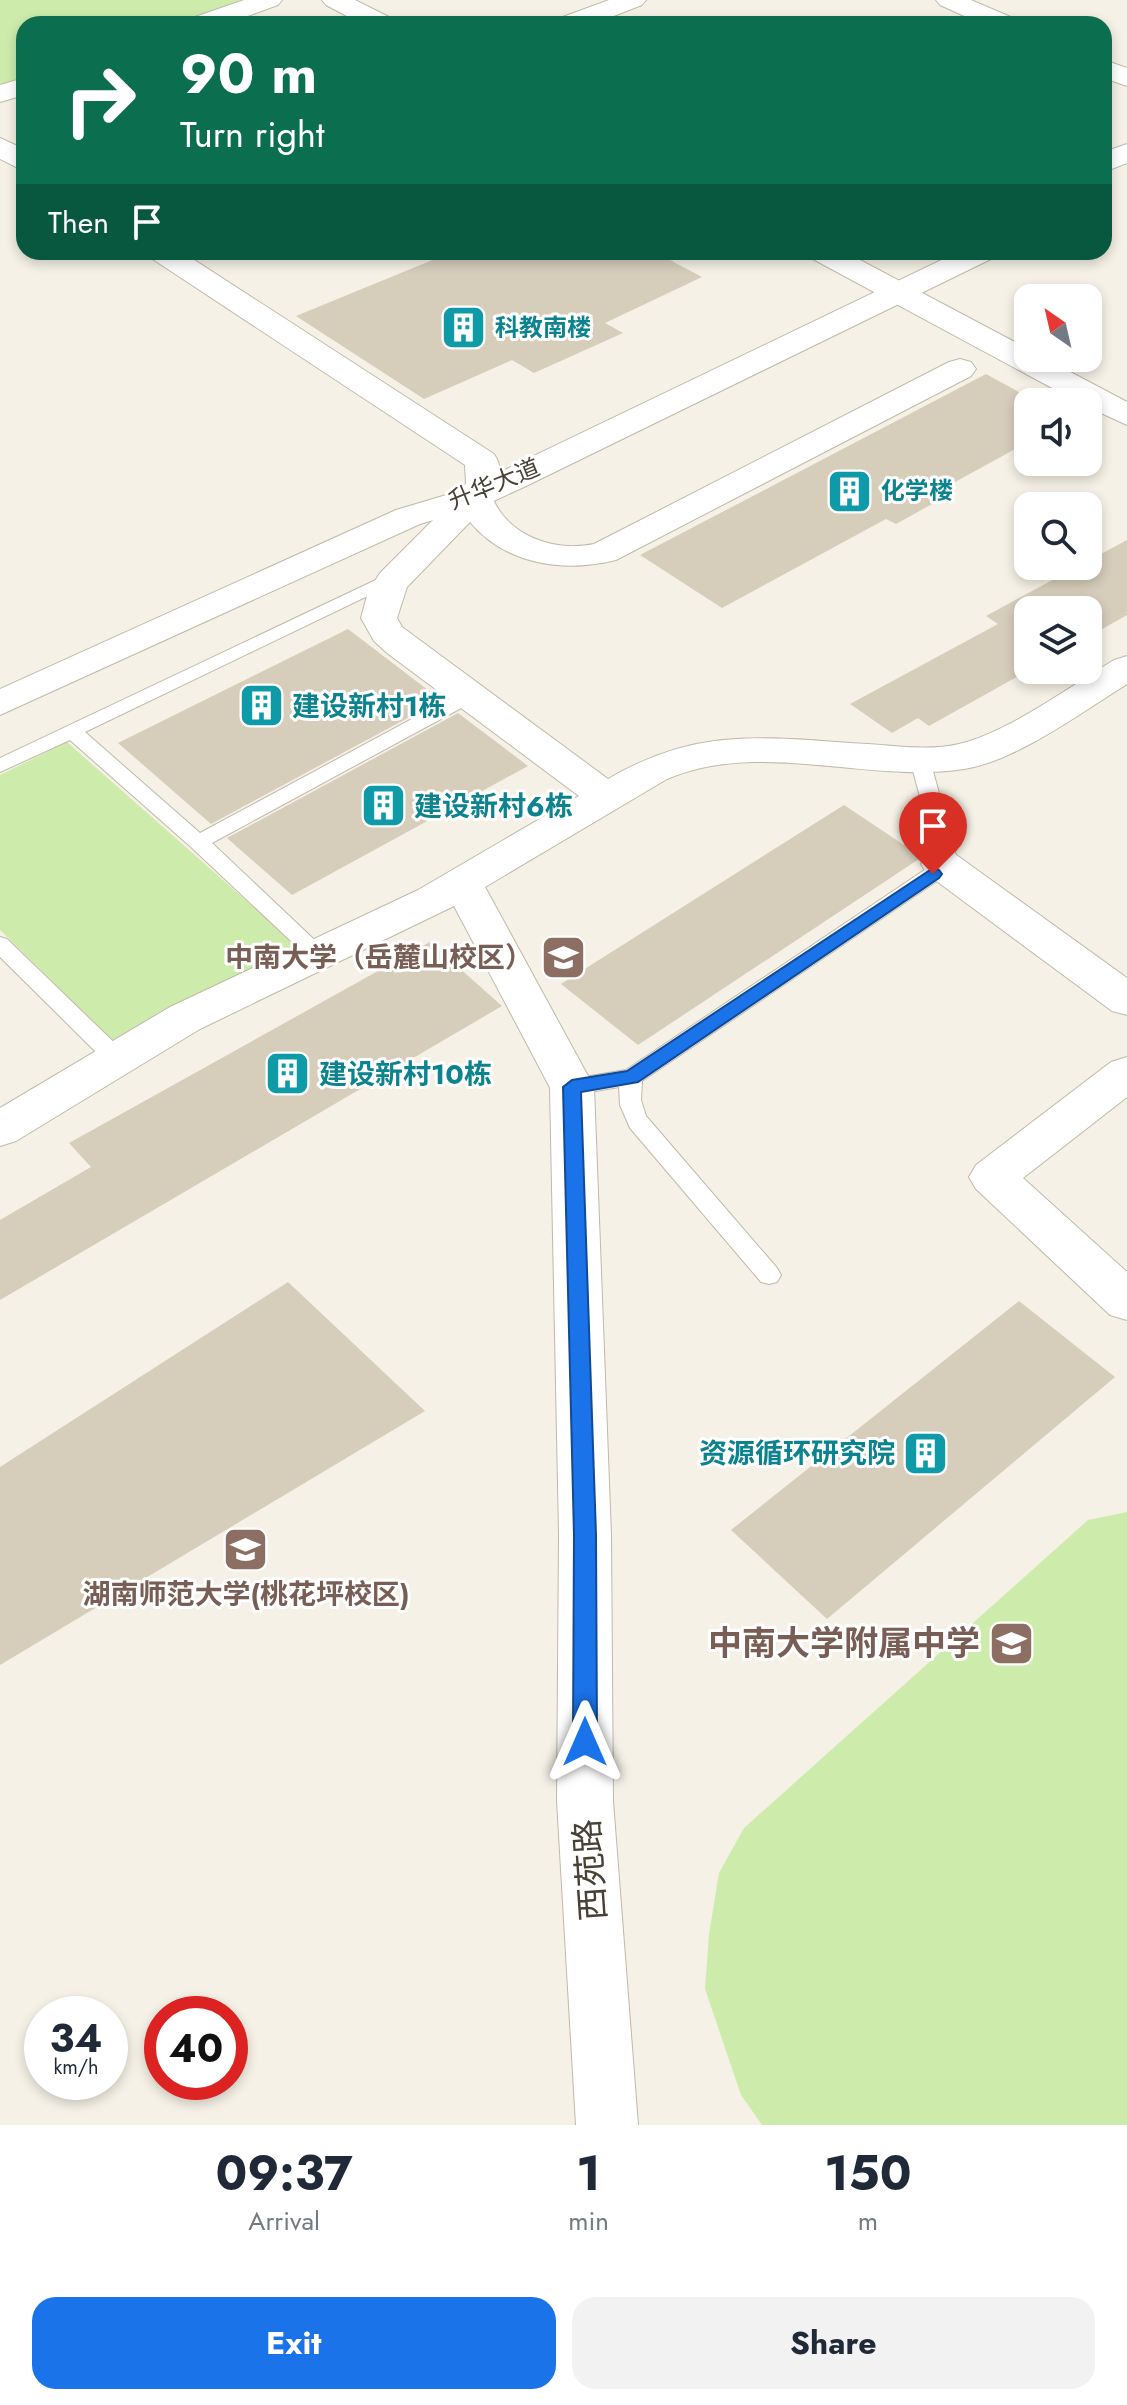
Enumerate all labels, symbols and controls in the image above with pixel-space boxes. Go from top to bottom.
text: 90 m [180,33,317,114]
icon: right [48,48,152,152]
text: Turn right [180,108,325,160]
icon: arrive [125,200,169,244]
text: Then [48,201,109,244]
north arrow [1014,284,1102,372]
map controls [1014,284,1102,684]
building icon: 科教南楼 [440,304,488,352]
place label: 科教南楼 [495,310,591,345]
button: sound [1014,388,1102,476]
street label: 升华大道 [443,449,545,518]
building icon: 化学楼 [826,467,874,515]
place label: 化学楼 [881,473,953,508]
button: search [1014,492,1102,580]
button: layers [1014,596,1102,684]
building icon: 建设新村1栋 [237,682,285,730]
place label: 建设新村1栋 [292,686,446,727]
building icon: 建设新村6栋 [359,782,407,830]
place label: 建设新村6栋 [414,786,573,827]
pin [899,792,967,874]
icon: arrive [911,804,955,848]
school or university icon: 中南大学（岳麓山校区） [540,933,588,981]
place label: 中南大学（岳麓山校区） [225,937,533,978]
building icon: 建设新村10栋 [264,1050,312,1098]
place label: 建设新村10栋 [319,1054,492,1095]
building icon: 资源循环研究院 [902,1429,950,1477]
place label: 资源循环研究院 [699,1433,895,1474]
school or university icon: 湖南师范大学(桃花坪校区) [222,1525,270,1573]
place label: 湖南师范大学(桃花坪校区) [82,1574,410,1615]
place label: 中南大学附属中学 [708,1619,980,1668]
school or university icon: 中南大学附属中学 [987,1619,1035,1667]
position arrow [543,1700,627,1784]
street label: 西苑路 [563,1817,618,1923]
speed limit sign: 40 [144,1996,248,2100]
text: 34 [50,2009,102,2067]
text: km/h [53,2053,99,2082]
text: 09:37 [215,2139,353,2208]
text: 1 [576,2139,601,2208]
text: 150 [824,2139,912,2208]
text: Arrival [248,2202,320,2240]
text: min [568,2202,609,2240]
text: m [858,2202,878,2240]
button: Exit [32,2297,556,2389]
button: Share [572,2297,1095,2389]

